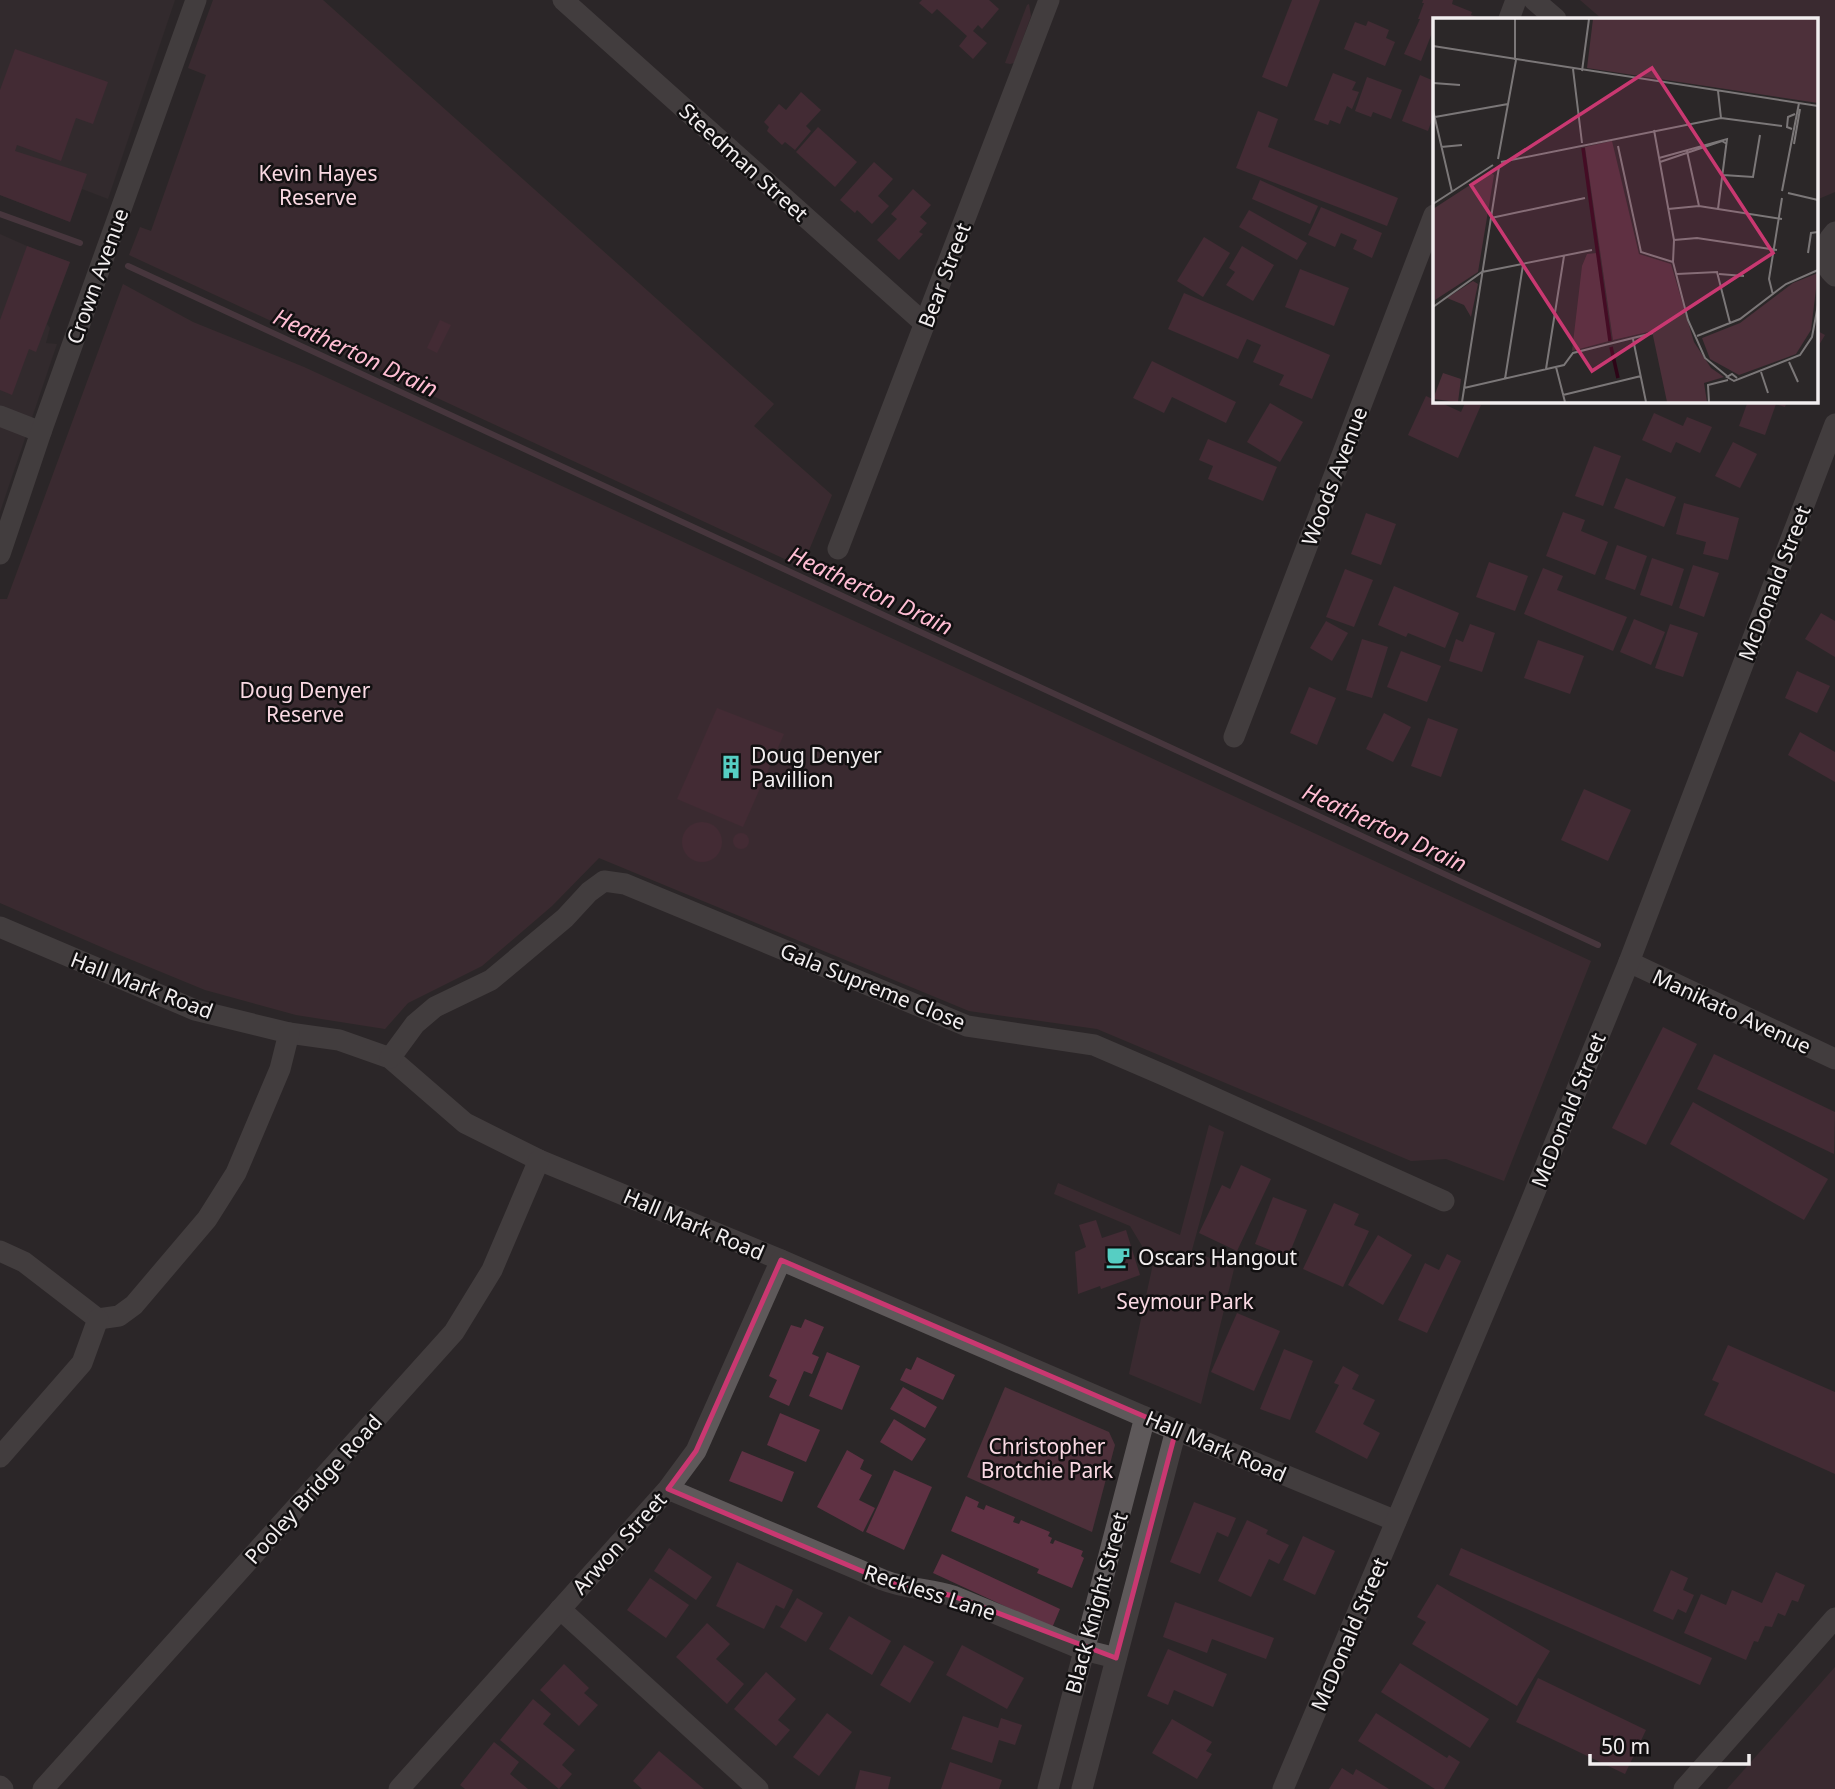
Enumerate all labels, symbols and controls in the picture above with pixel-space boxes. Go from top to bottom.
inset map [1433,18,1818,402]
street label: Steedman Street [674,97,815,228]
park label: Kevin Hayes Reserve [259,159,377,211]
street label: Crown Avenue [59,204,135,348]
street label: Bear Street [911,218,977,331]
water label: Heatherton Drain [269,300,443,404]
street label: Woods Avenue [1295,403,1373,549]
street label: McDonald Street [1731,501,1817,665]
water label: Heatherton Drain [784,538,958,642]
park label: Doug Denyer Reserve [240,676,371,728]
place label: Doug Denyer Pavillion [751,741,882,793]
building icon: Doug Denyer Pavillion [717,753,745,781]
water label: Heatherton Drain [1298,775,1472,879]
street label: Gala Supreme Close [776,936,970,1036]
street label: Hall Mark Road [67,945,217,1025]
street label: Manikato Avenue [1648,962,1816,1060]
street label: McDonald Street [1524,1028,1612,1191]
street label: Hall Mark Road [619,1182,769,1266]
cafe icon: Oscars Hangout [1104,1243,1132,1271]
place label: Oscars Hangout [1138,1243,1297,1271]
park label: Seymour Park [1116,1287,1255,1315]
street label: Hall Mark Road [1141,1404,1291,1488]
street label: Pooley Bridge Road [238,1408,388,1570]
park label: Christopher Brotchie Park [981,1432,1114,1484]
street label: Arwon Street [566,1486,673,1600]
street label: Black Knight Street [1058,1509,1134,1697]
street label: McDonald Street [1304,1553,1394,1715]
street label: Reckless Lane [861,1558,999,1626]
scale bar [1590,1722,1749,1766]
text: 50 m [1601,1732,1650,1760]

